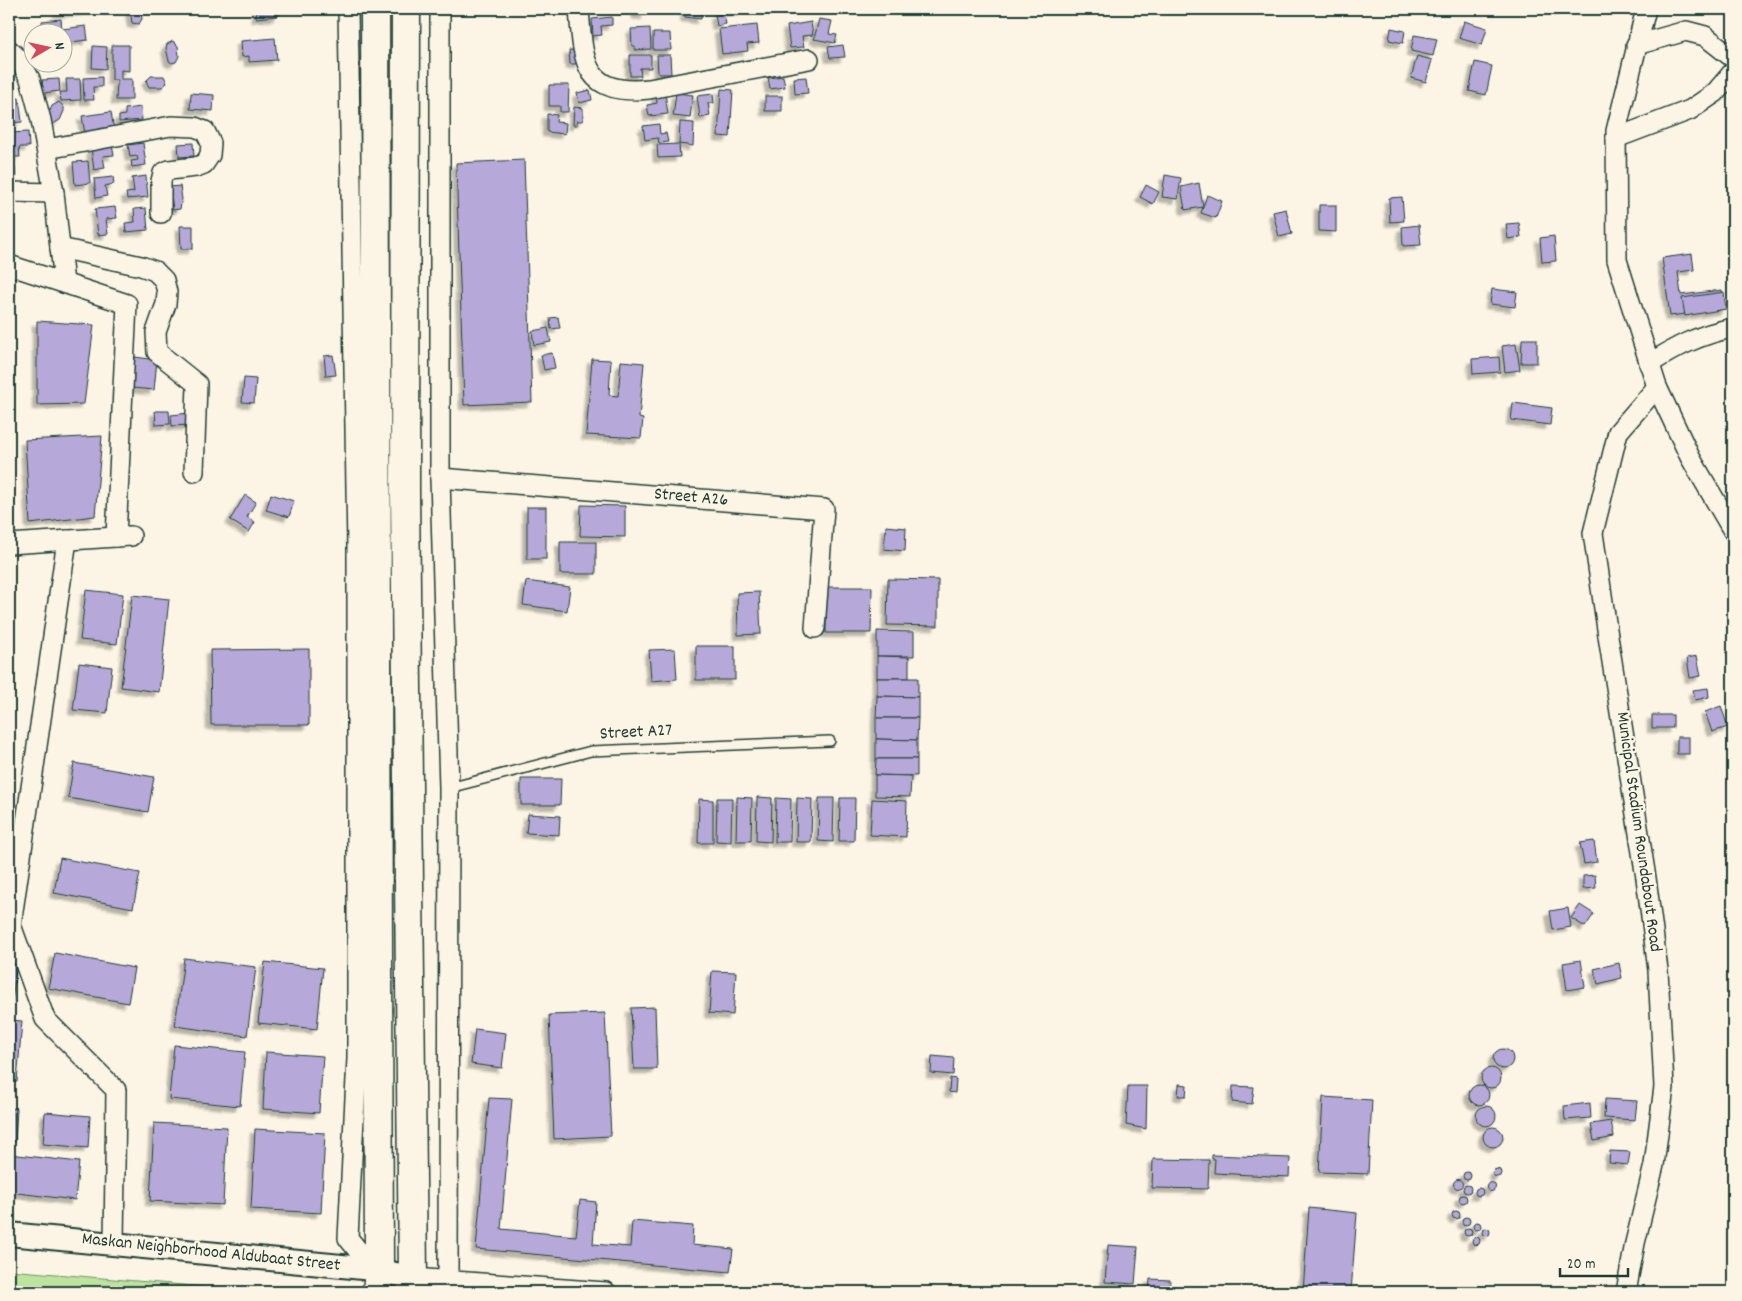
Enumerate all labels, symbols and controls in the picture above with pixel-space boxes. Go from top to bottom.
north arrow [22,22,72,72]
text: N [48,41,69,51]
street label: Street A26 [653,482,729,514]
street label: Municipal Stadium Roundabout Road [1609,710,1667,954]
street label: Street A27 [599,719,673,747]
street label: Maskan Neighborhood Aldubaat Street [80,1227,342,1279]
scale bar [1560,1246,1627,1278]
text: 20 m [1567,1254,1595,1276]

